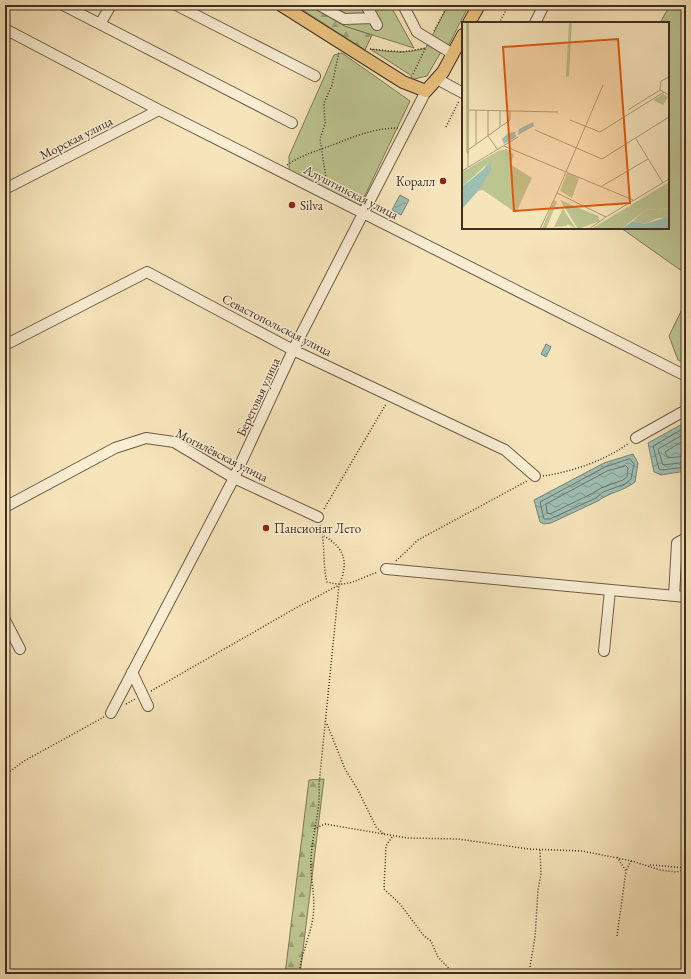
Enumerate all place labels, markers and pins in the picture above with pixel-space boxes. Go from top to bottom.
place label: Коралл [396,173,435,190]
marker: Коралл [438,176,448,186]
place label: Silva [300,197,324,214]
marker: Silva [287,200,297,210]
place label: Пансионат Лето [274,520,361,537]
marker: Пансионат Лето [261,523,271,533]

